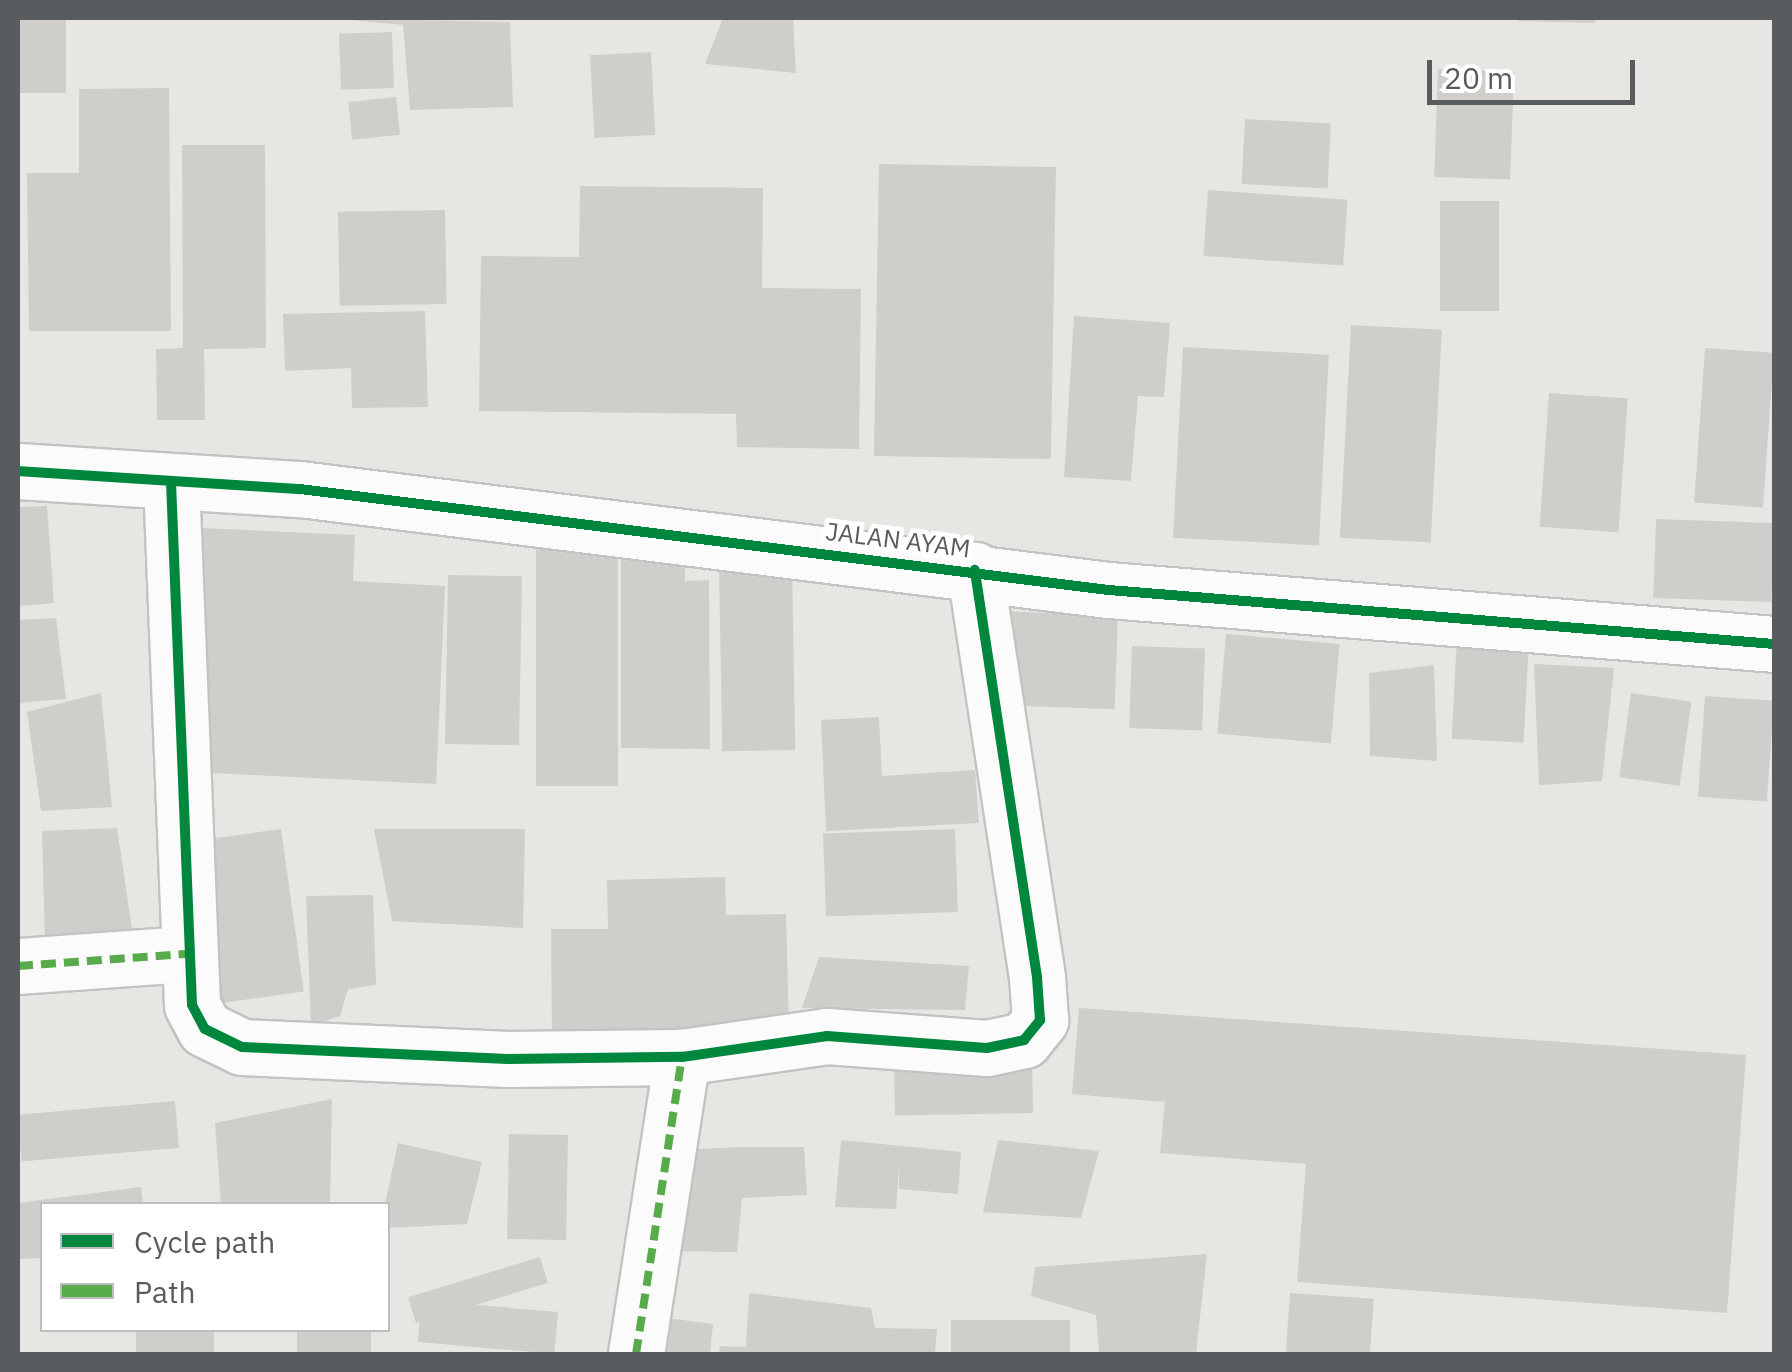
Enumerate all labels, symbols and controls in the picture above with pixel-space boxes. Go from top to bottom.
scale bar [1432,40,1640,102]
text: 20 m [1444,58,1513,97]
street label: JALAN AYAM [824,516,972,564]
legend [40,1202,390,1332]
text: Cycle path [134,1222,275,1261]
text: Path [134,1272,195,1311]

